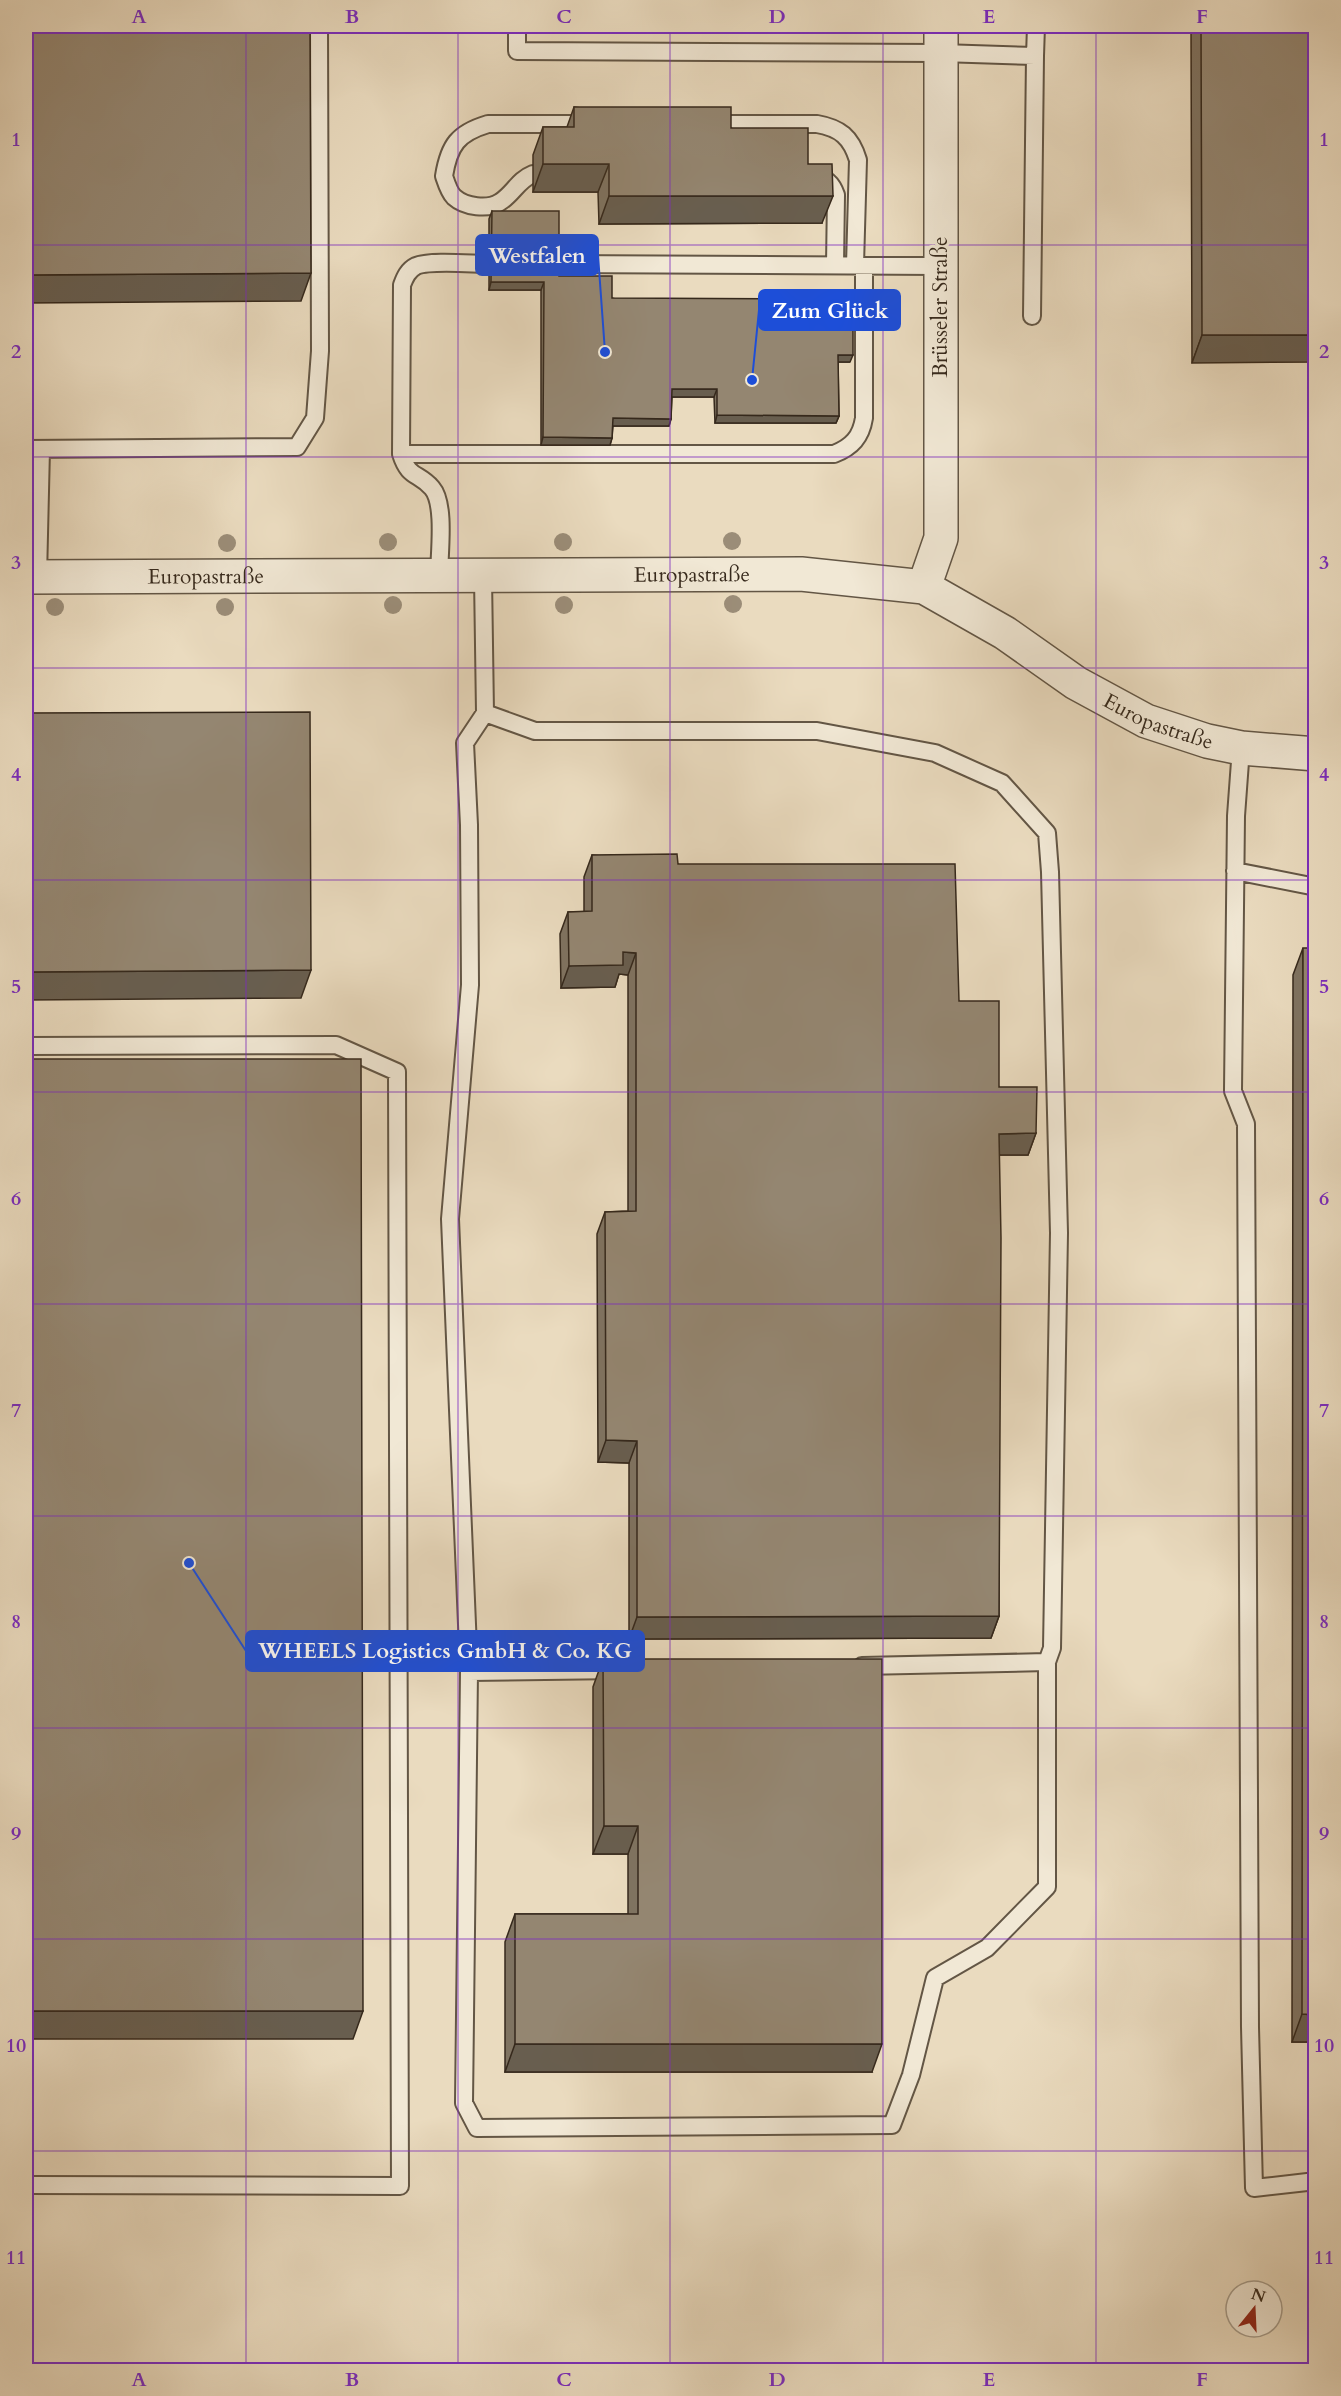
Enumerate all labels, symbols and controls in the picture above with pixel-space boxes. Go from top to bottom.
text: A [131,3,147,30]
text: B [345,3,359,30]
text: C [556,3,572,30]
text: D [768,3,786,30]
text: E [983,3,995,30]
text: F [1196,3,1208,30]
text: 1 [11,126,21,153]
text: 1 [1319,126,1329,153]
callout: Westfalen [476,235,598,275]
street label: Brüsseler Straße [926,236,955,378]
text: Westfalen [487,241,586,271]
callout: Zum Glück [759,290,900,330]
text: Zum Glück [771,296,889,326]
text: 2 [11,338,21,365]
text: 2 [1319,338,1329,365]
text: 3 [11,549,21,576]
text: 3 [1319,549,1329,576]
street label: Europastraße [634,560,750,590]
street label: Europastraße [148,562,264,592]
street label: Europastraße [1098,687,1215,757]
text: 4 [11,761,21,788]
text: 4 [1319,761,1329,788]
text: 5 [11,973,21,1000]
text: 5 [1319,973,1329,1000]
text: 6 [11,1185,21,1212]
text: 6 [1319,1185,1329,1212]
text: 7 [11,1397,21,1424]
text: 7 [1319,1397,1329,1424]
text: 8 [11,1608,21,1635]
text: 8 [1319,1608,1329,1635]
callout: WHEELS Logistics GmbH & Co. KG [246,1631,644,1671]
text: WHEELS Logistics GmbH & Co. KG [257,1636,632,1666]
text: 9 [11,1820,21,1847]
text: 9 [1319,1820,1329,1847]
text: 10 [6,2032,26,2059]
text: 10 [1314,2032,1334,2059]
text: 11 [6,2244,26,2271]
text: 11 [1314,2244,1334,2271]
north arrow [1224,2279,1284,2339]
text: N [1248,2283,1268,2308]
text: A [131,2366,147,2393]
text: B [345,2366,359,2393]
text: C [556,2366,572,2393]
text: D [768,2366,786,2393]
text: E [983,2366,995,2393]
text: F [1196,2366,1208,2393]

